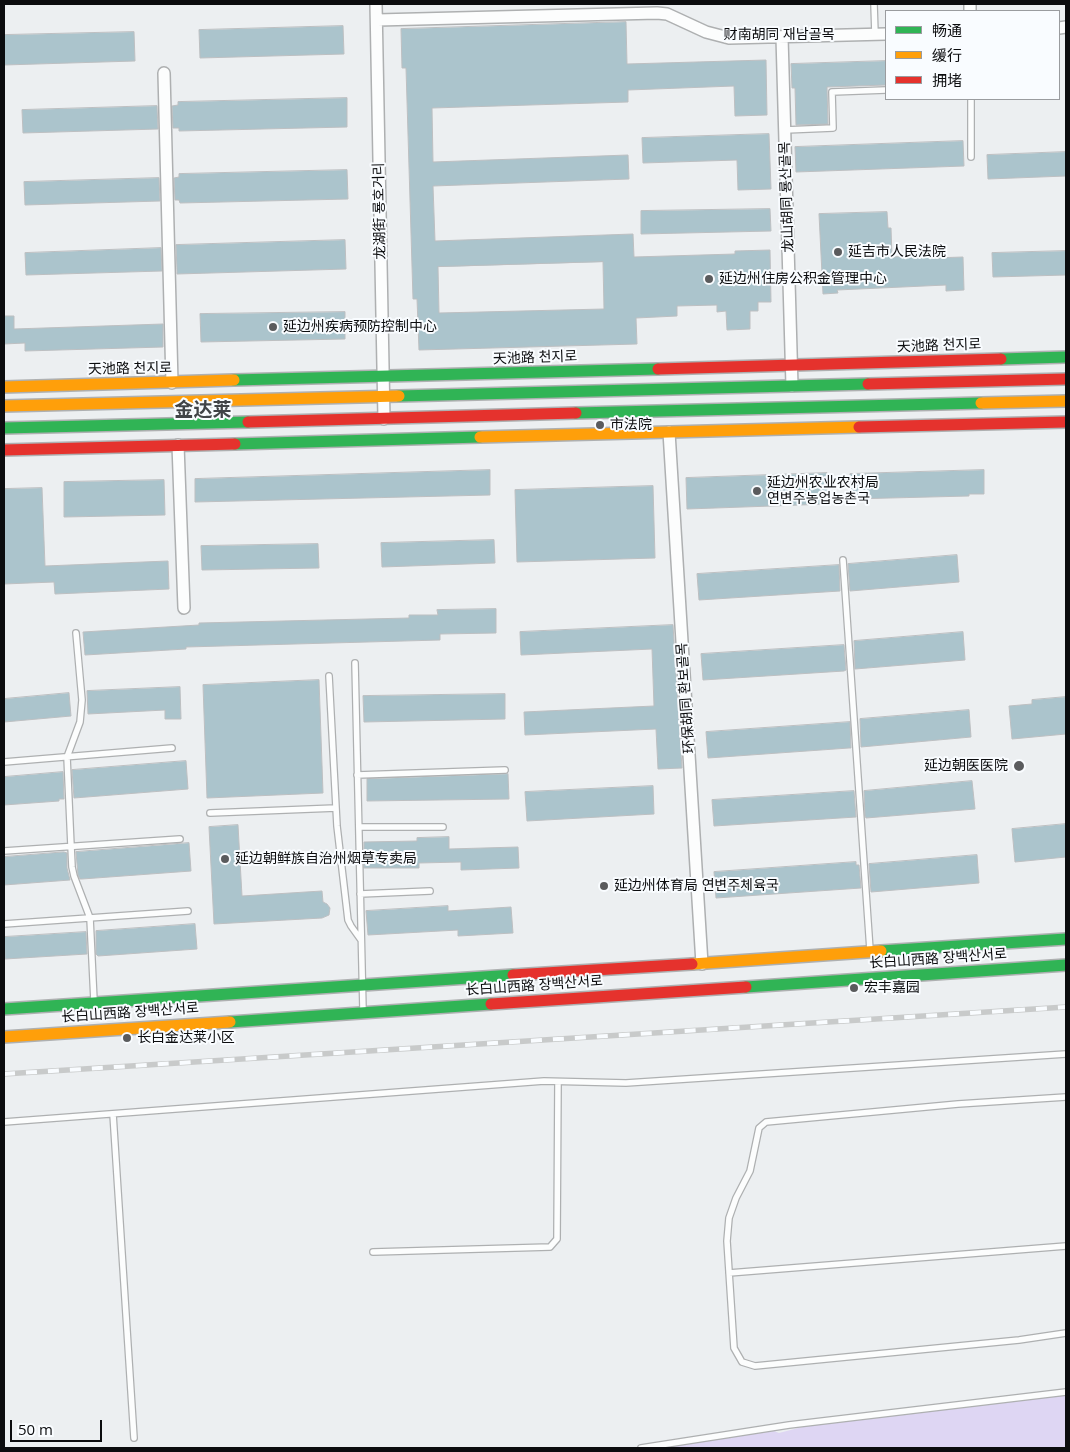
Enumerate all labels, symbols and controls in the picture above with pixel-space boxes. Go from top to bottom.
legend [885,10,1060,100]
text: 畅通 [932,20,962,40]
street label: 财南胡同 재남골목 [723,27,835,43]
text: 缓行 [932,45,962,65]
text: 拥堵 [932,70,962,90]
street label: 龙山胡同 룡산골목 [777,141,797,253]
street label: 龙湖街 룡호거리 [371,162,389,260]
place label: 延吉市人民法院 [848,244,946,260]
marker: 延吉市人民法院 [832,246,844,258]
place label: 延边州住房公积金管理中心 [719,271,887,287]
marker: 延边州住房公积金管理中心 [703,273,715,285]
place label: 延边州疾病预防控制中心 [283,319,437,335]
marker: 延边州疾病预防控制中心 [267,321,279,333]
street label: 天池路 천지로 [897,336,981,356]
street label: 天池路 천지로 [493,348,577,368]
street label: 天池路 천지로 [88,360,172,378]
district label: 金达莱 [175,400,231,422]
place label: 市法院 [610,417,652,433]
marker: 市法院 [594,419,606,431]
place label: 延边州农业农村局 연변주농업농촌국 [767,475,879,508]
marker: 延边州农业农村局 연변주농업농촌국 [751,485,763,497]
street label: 环保胡同 환보골목 [674,642,698,754]
place label: 延边朝医医院 [924,758,1008,774]
marker: 延边朝医医院 [1012,759,1026,773]
place label: 延边朝鲜族自治州烟草专卖局 [235,851,417,867]
marker: 延边朝鲜族自治州烟草专卖局 [219,853,231,865]
place label: 延边州体育局 연변주체육국 [614,878,779,894]
marker: 延边州体育局 연변주체육국 [598,880,610,892]
street label: 长白山西路 장백산서로 [869,946,1007,972]
street label: 长白山西路 장백산서로 [465,973,603,999]
place label: 宏丰嘉园 [864,980,920,996]
marker: 宏丰嘉园 [848,982,860,994]
street label: 长白山西路 장백산서로 [61,1000,199,1026]
place label: 长白金达莱小区 [137,1030,235,1046]
marker: 长白金达莱小区 [121,1032,133,1044]
scale bar [12,1410,105,1442]
text: 50 m [18,1419,53,1439]

